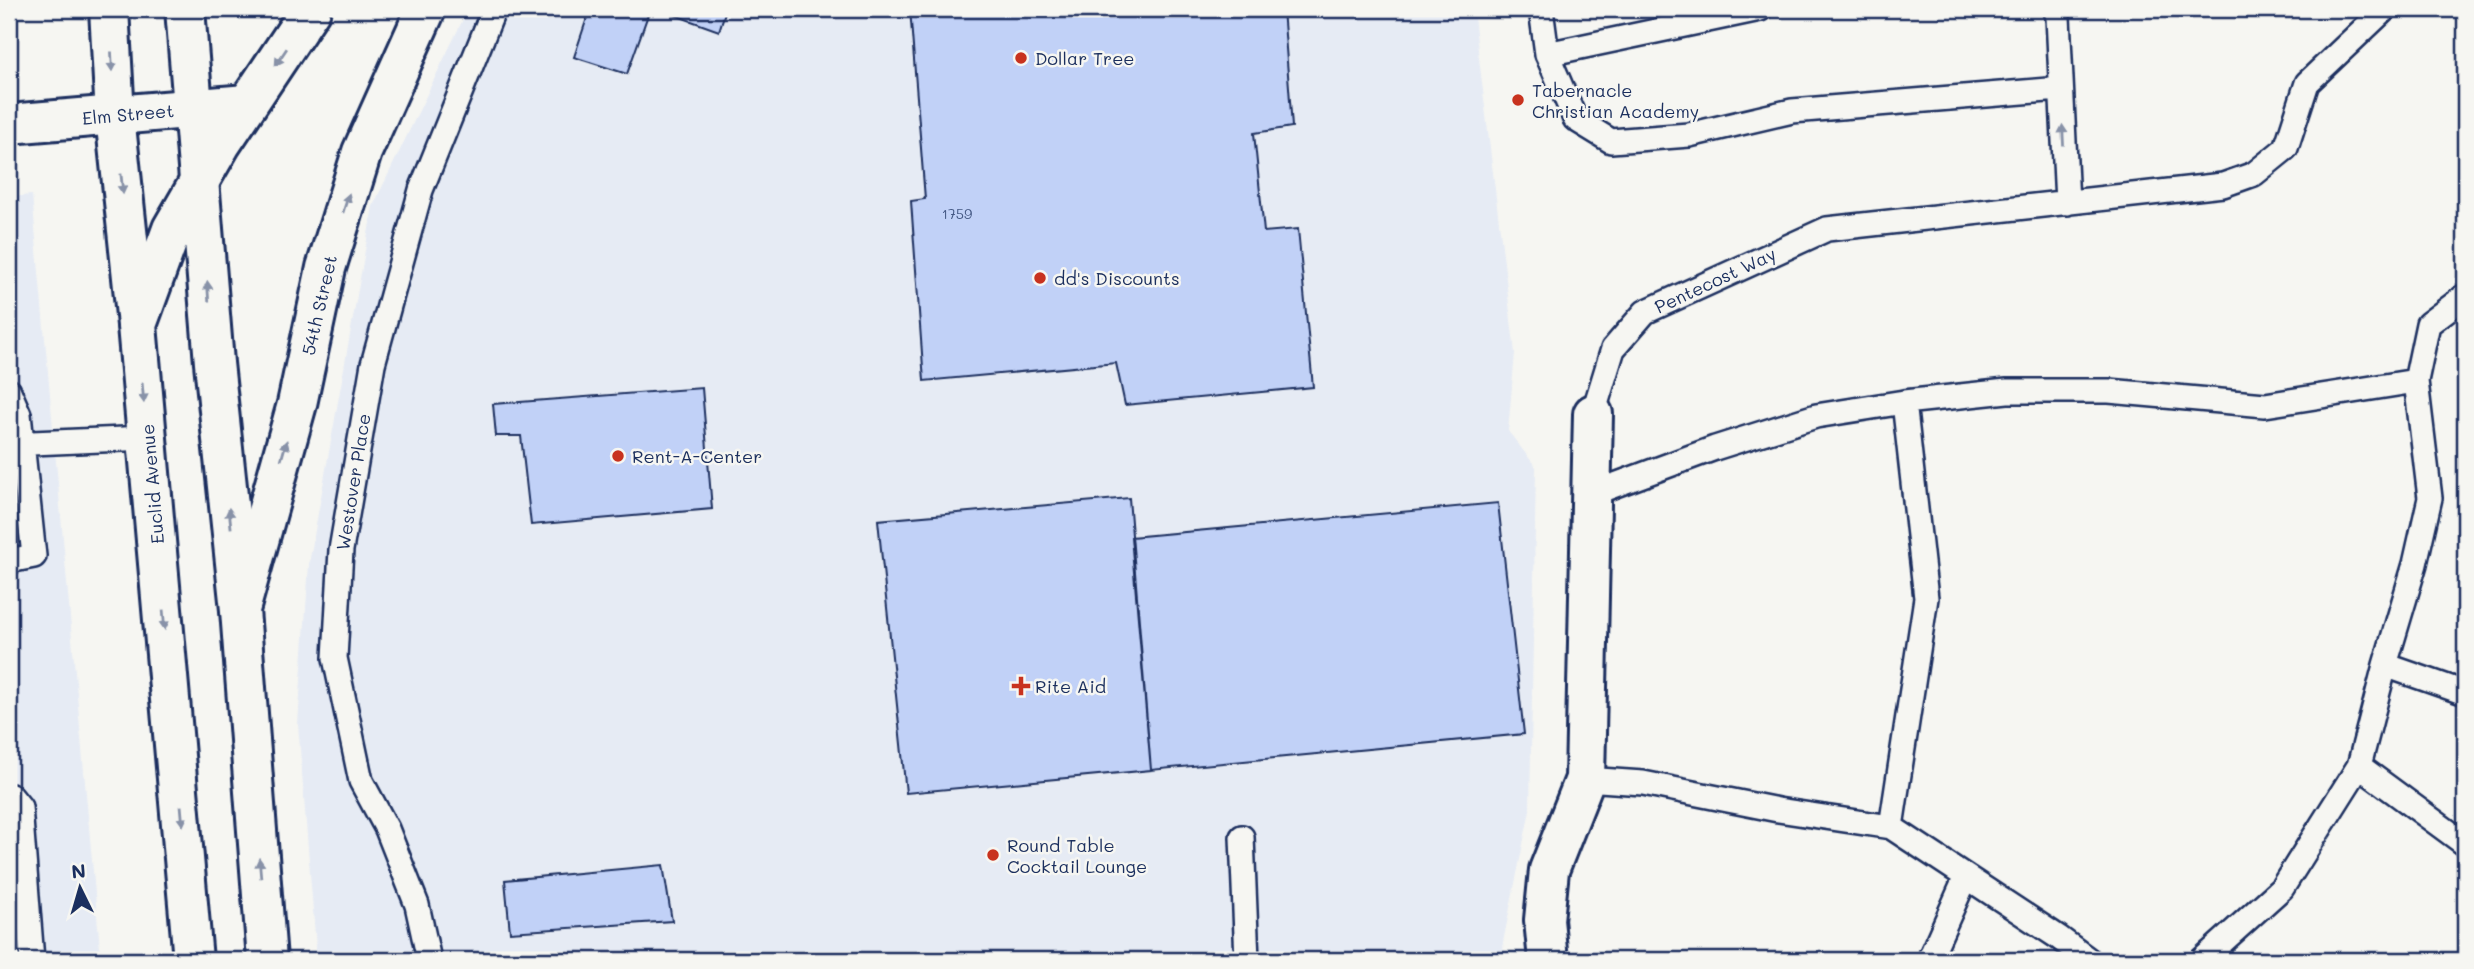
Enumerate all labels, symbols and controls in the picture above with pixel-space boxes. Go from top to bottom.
place label: Dollar Tree [1035,46,1134,70]
one-way arrow [274,47,287,67]
marker: Dollar Tree [1013,50,1029,66]
one-way arrow [107,52,118,74]
place label: Tabernacle Christian Academy [1532,78,1699,123]
marker: Tabernacle Christian Academy [1510,92,1526,108]
street label: Elm Street [81,98,175,130]
one-way arrow [2057,124,2068,146]
one-way arrow [117,173,128,195]
one-way arrow [342,192,352,213]
house number: 1759 [942,204,972,223]
street label: Pentecost Way [1650,241,1780,319]
street label: 54th Street [296,253,342,357]
place label: dd's Discounts [1054,266,1180,290]
marker: dd's Discounts [1032,270,1048,286]
one-way arrow [202,280,213,302]
one-way arrow [138,382,149,404]
street label: Westover Place [330,412,376,552]
street label: Euclid Avenue [135,423,169,545]
one-way arrow [280,439,290,460]
place label: Rent-A-Center [632,444,762,468]
marker: Rent-A-Center [610,448,626,464]
one-way arrow [224,507,235,529]
one-way arrow [159,609,170,631]
place label: Rite Aid [1035,674,1106,698]
marker: Rite Aid [1013,678,1029,694]
one-way arrow [176,805,187,827]
place label: Round Table Cocktail Lounge [1007,833,1147,878]
marker: Round Table Cocktail Lounge [985,847,1001,863]
north arrow [46,853,116,923]
text: N [70,857,87,884]
one-way arrow [254,857,265,879]

